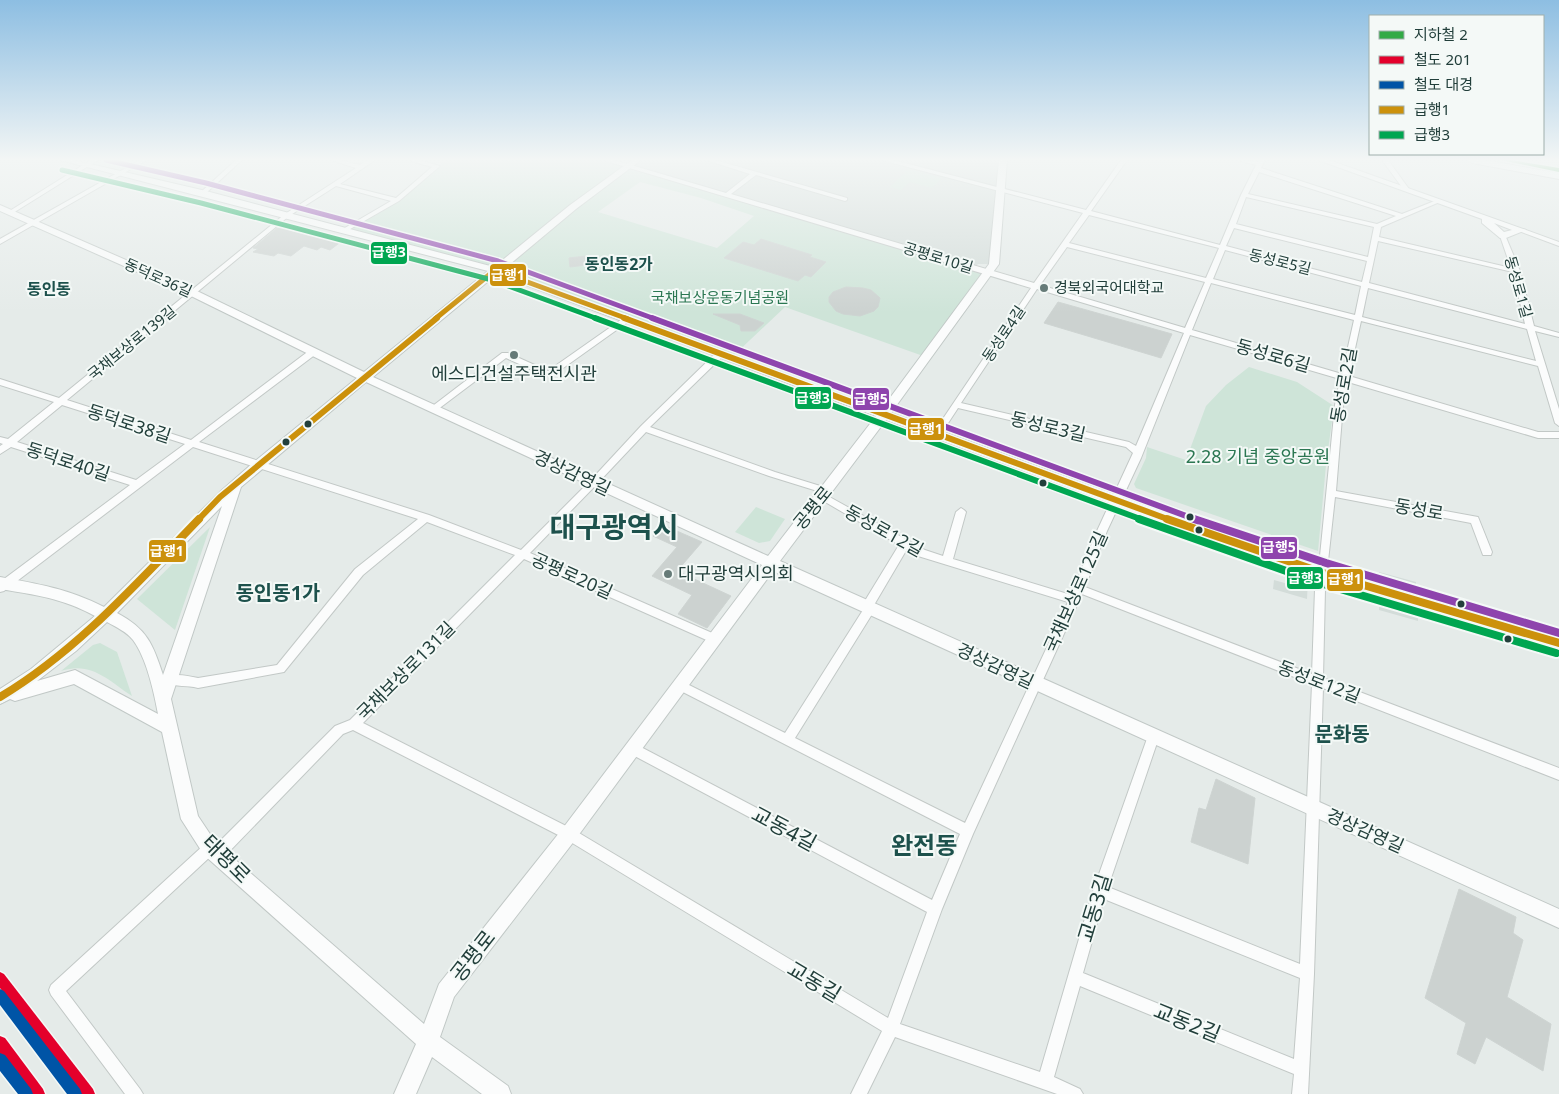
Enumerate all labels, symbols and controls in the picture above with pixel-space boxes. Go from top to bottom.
legend [1369,15,1544,155]
text: 지하철 2 [1414,24,1468,44]
text: 철도 201 [1414,49,1471,69]
text: 철도 대경 [1414,74,1473,94]
text: 급행1 [1414,99,1450,119]
text: 급행3 [1414,124,1450,144]
street label: 공평로10길 [901,237,976,277]
line badge: 급행3 [370,241,408,265]
text: 급행3 [372,242,406,261]
street label: 동성로5길 [1247,244,1314,278]
street label: 동덕로36길 [121,253,196,301]
district label: 동인동2가 [585,253,653,275]
street label: 동성로1길 [1501,253,1537,320]
line badge: 급행1 [489,263,527,287]
text: 급행1 [491,265,525,284]
place label: 경북외국어대학교 [1054,277,1164,297]
district label: 동인동 [27,278,71,300]
marker: 경북외국어대학교 [1038,282,1050,294]
park label: 국채보상운동기념공원 [651,287,789,307]
street label: 국채보상로139길 [83,300,180,384]
street label: 동성로4길 [977,301,1029,365]
street label: 동성로6길 [1233,333,1313,377]
street label: 동성로2길 [1325,345,1361,425]
marker: 에스디건설주택전시관 [508,349,520,361]
place label: 에스디건설주택전시관 [431,361,597,385]
line badge: 급행3 [794,386,832,410]
line badge: 급행5 [852,387,890,411]
text: 급행3 [796,388,830,407]
text: 급행5 [854,389,888,408]
street label: 동덕로38길 [84,398,174,448]
street label: 동성로3길 [1008,406,1088,446]
line badge: 급행1 [907,417,945,441]
unlabelled marker [303,419,313,429]
text: 급행1 [909,419,943,438]
street label: 동덕로40길 [23,436,113,486]
unlabelled marker [281,437,291,447]
street label: 경상감영길 [530,444,615,500]
park label: 2.28 기념 중앙공원 [1186,444,1330,468]
unlabelled marker [1038,478,1048,488]
street label: 공평로 [787,481,837,534]
street label: 동성로 [1393,493,1446,525]
street label: 동성로12길 [841,499,928,562]
district label: 대구광역시 [550,507,678,545]
unlabelled marker [1185,512,1195,522]
unlabelled marker [1194,525,1204,535]
street label: 국채보상로125길 [1038,527,1113,656]
line badge: 급행5 [1260,536,1298,560]
text: 급행5 [1262,537,1296,556]
line badge: 급행1 [148,539,187,563]
text: 급행1 [150,541,184,560]
street label: 공평로20길 [528,546,617,604]
place label: 대구광역시의회 [678,561,794,585]
line badge: 급행3 [1286,566,1324,590]
marker: 대구광역시의회 [662,568,674,580]
text: 급행3 [1288,568,1322,587]
line badge: 급행1 [1326,568,1364,592]
text: 급행1 [1328,569,1362,588]
district label: 동인동1가 [235,579,321,606]
unlabelled marker [1456,599,1466,609]
street label: 국채보상로131길 [351,616,460,725]
unlabelled marker [1503,634,1513,644]
street label: 경상감영길 [953,637,1038,693]
street label: 동성로12길 [1275,654,1364,708]
district label: 문화동 [1314,720,1370,747]
street label: 교동4길 [747,799,822,857]
street label: 경상감영길 [1323,802,1408,858]
street label: 태평로 [196,828,257,889]
district label: 완전동 [891,828,957,861]
street label: 교동3길 [1070,870,1118,945]
street label: 공평로 [443,924,501,987]
street label: 교동길 [782,954,847,1008]
street label: 교동2길 [1150,996,1225,1048]

